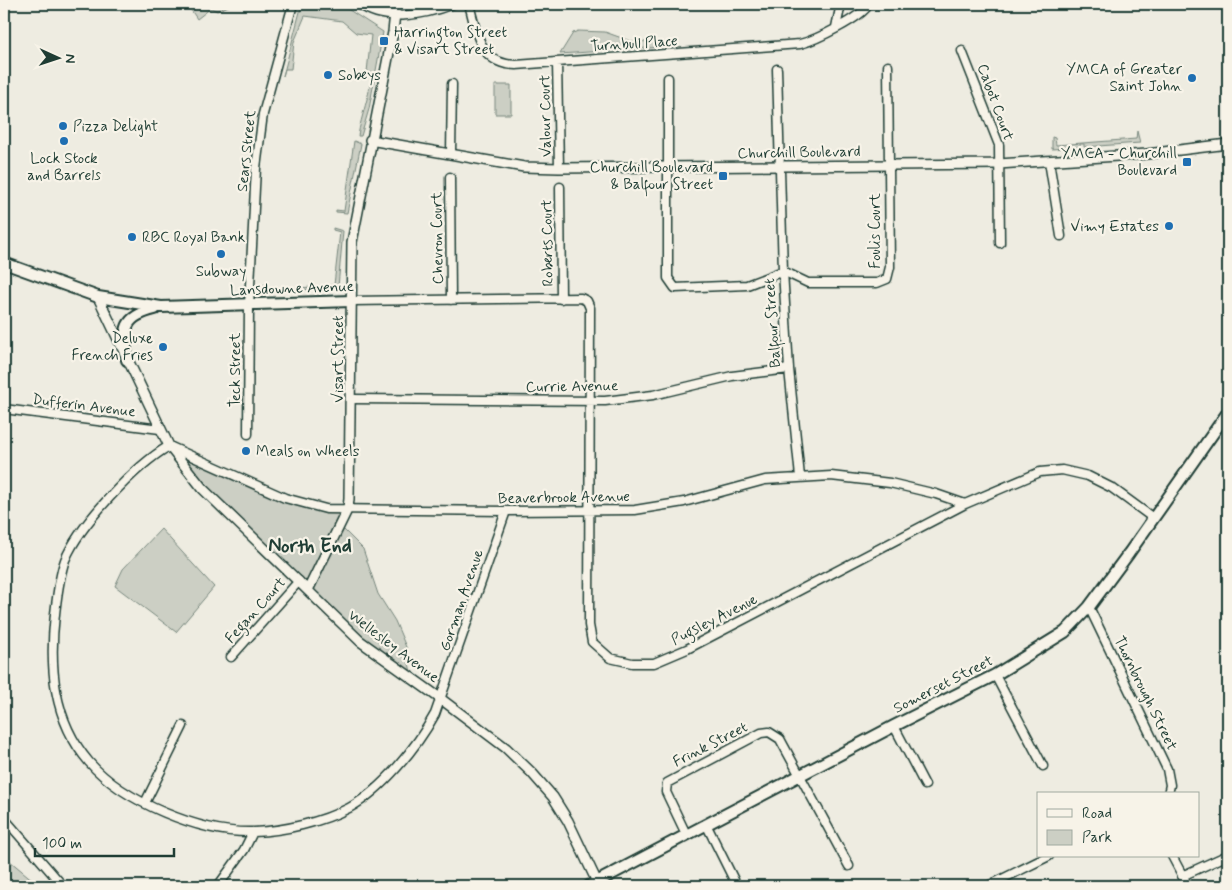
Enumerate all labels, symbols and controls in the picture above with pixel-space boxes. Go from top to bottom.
place label: Harrington Street & Visart Street [394,23,508,60]
street label: Turnbull Place [590,31,679,57]
north arrow [32,32,82,82]
marker: Harrington Street & Visart Street [378,35,390,47]
text: N [61,53,79,64]
place label: YMCA of Greater Saint John [1066,60,1183,97]
street label: Cabot Court [972,61,1018,144]
place label: Sobeys [338,66,381,86]
marker: Sobeys [322,69,334,81]
marker: YMCA of Greater Saint John [1186,72,1198,84]
street label: Valour Court [535,75,557,157]
street label: Sears Street [233,109,261,193]
place label: Pizza Delight [73,117,158,137]
marker: Pizza Delight [57,120,69,132]
marker: Lock Stock and Barrels [58,135,70,147]
street label: Churchill Boulevard [737,142,861,164]
place label: YMCA - Churchill Boulevard [1061,144,1177,181]
place label: Lock Stock and Barrels [27,149,101,186]
marker: YMCA - Churchill Boulevard [1181,156,1193,168]
place label: Churchill Boulevard & Balfour Street [590,158,713,197]
marker: Churchill Boulevard & Balfour Street [717,170,729,182]
street label: Chevron Court [427,191,449,285]
street label: Foulis Court [866,193,886,269]
street label: Roberts Court [537,199,559,287]
place label: Vimy Estates [1070,217,1159,237]
marker: Vimy Estates [1163,220,1175,232]
place label: RBC Royal Bank [142,228,245,248]
marker: RBC Royal Bank [126,231,138,243]
marker: Subway [215,248,227,260]
place label: Subway [196,262,246,282]
street label: Lansdowne Avenue [230,277,354,301]
street label: Balfour Street [760,277,788,368]
street label: Visart Street [329,315,349,403]
place label: Deluxe French Fries [72,329,153,366]
street label: Teck Street [226,332,246,407]
marker: Deluxe French Fries [157,341,169,353]
street label: Currie Avenue [525,376,619,398]
street label: Dufferin Avenue [31,390,137,422]
place label: Meals on Wheels [256,442,360,462]
marker: Meals on Wheels [240,445,252,457]
street label: Beaverbrook Avenue [498,487,630,509]
district label: North End [268,533,352,560]
street label: Gorman Avenue [435,547,489,654]
street label: Fegan Court [221,573,291,649]
street label: Pugsley Avenue [668,590,762,651]
street label: Wellesley Avenue [344,606,443,688]
street label: Thornbrough Street [1109,633,1182,754]
street label: Somerset Street [890,651,997,719]
street label: Frink Street [670,717,752,772]
legend [1037,792,1200,858]
text: Road [1082,804,1112,824]
scale bar [35,825,174,857]
text: Park [1082,828,1112,848]
text: 100 m [42,834,82,854]

